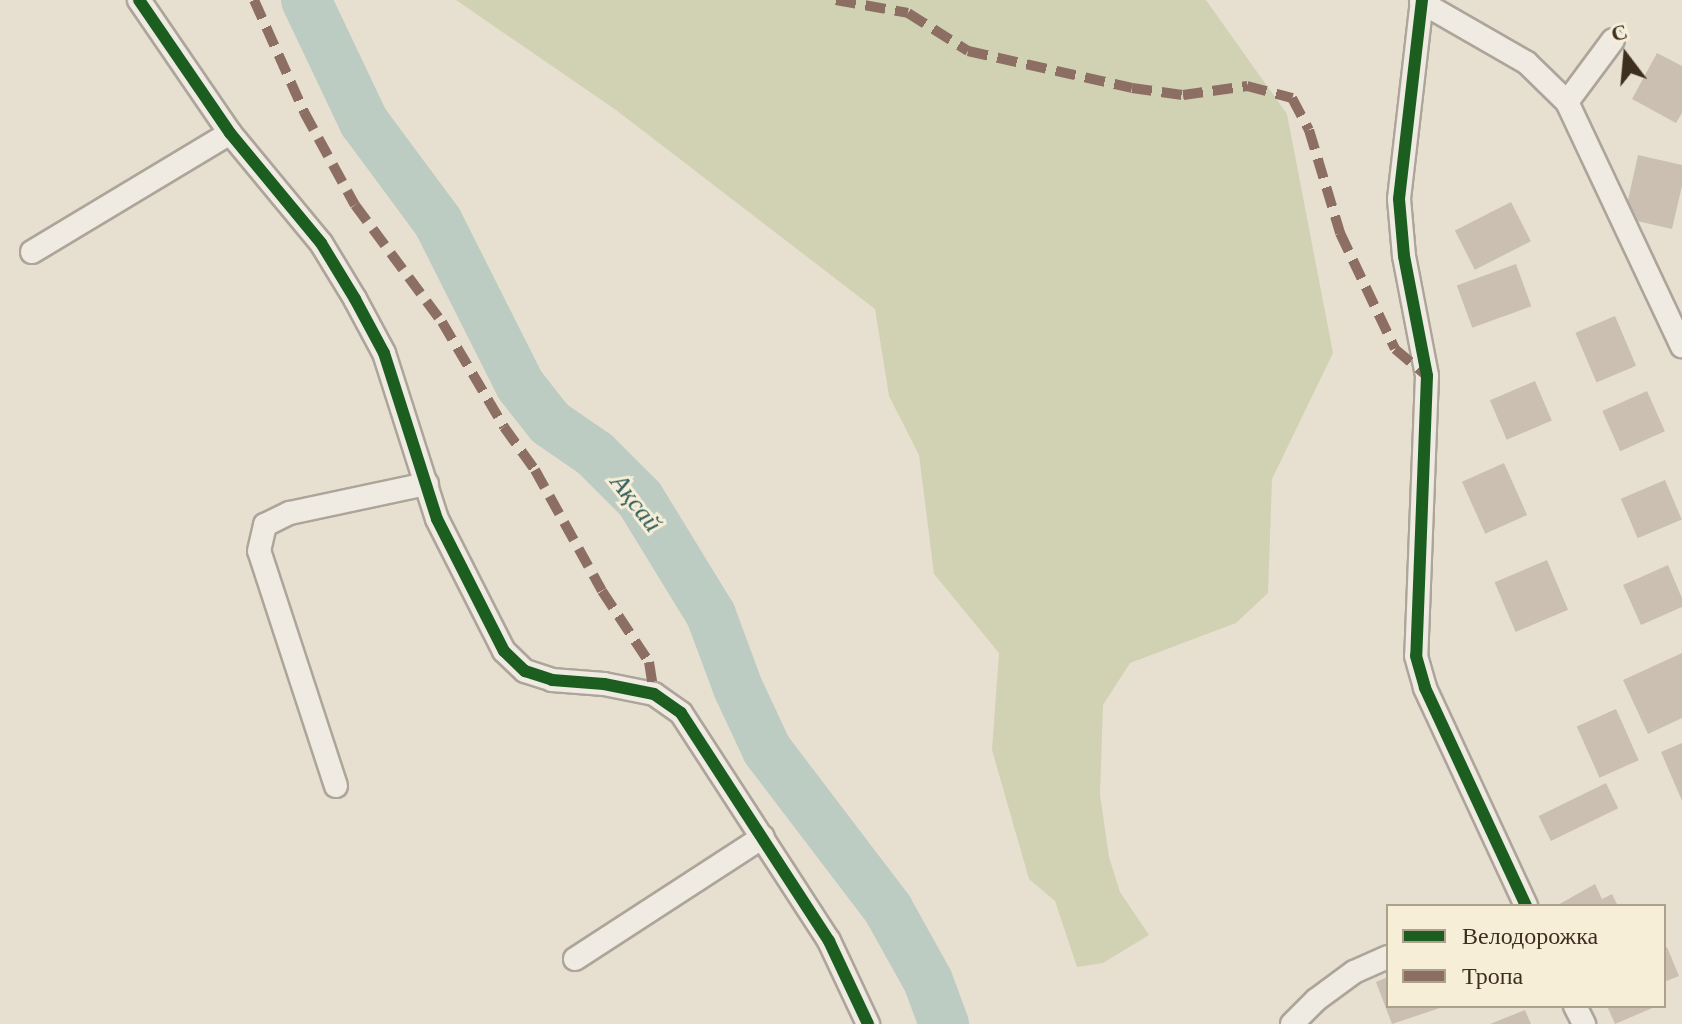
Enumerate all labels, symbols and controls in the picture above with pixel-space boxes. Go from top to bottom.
north arrow [1586,16,1666,96]
text: С [1608,18,1630,47]
water label: Ақсай [604,468,668,538]
legend [1386,904,1666,1008]
text: Велодорожка [1462,923,1598,949]
text: Тропа [1462,963,1523,989]

